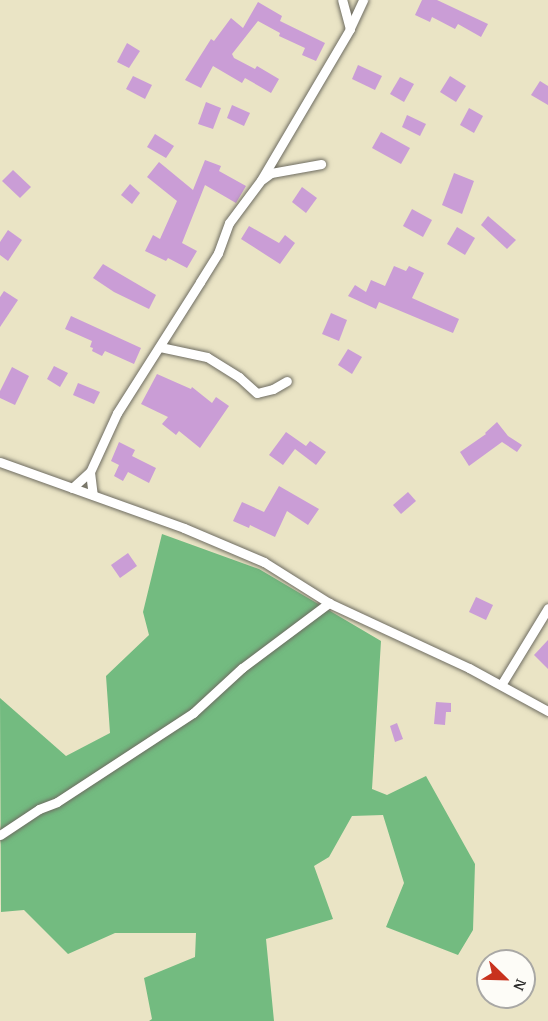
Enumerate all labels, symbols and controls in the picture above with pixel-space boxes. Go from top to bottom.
north arrow [476,949,536,1009]
text: N [508,976,534,995]

